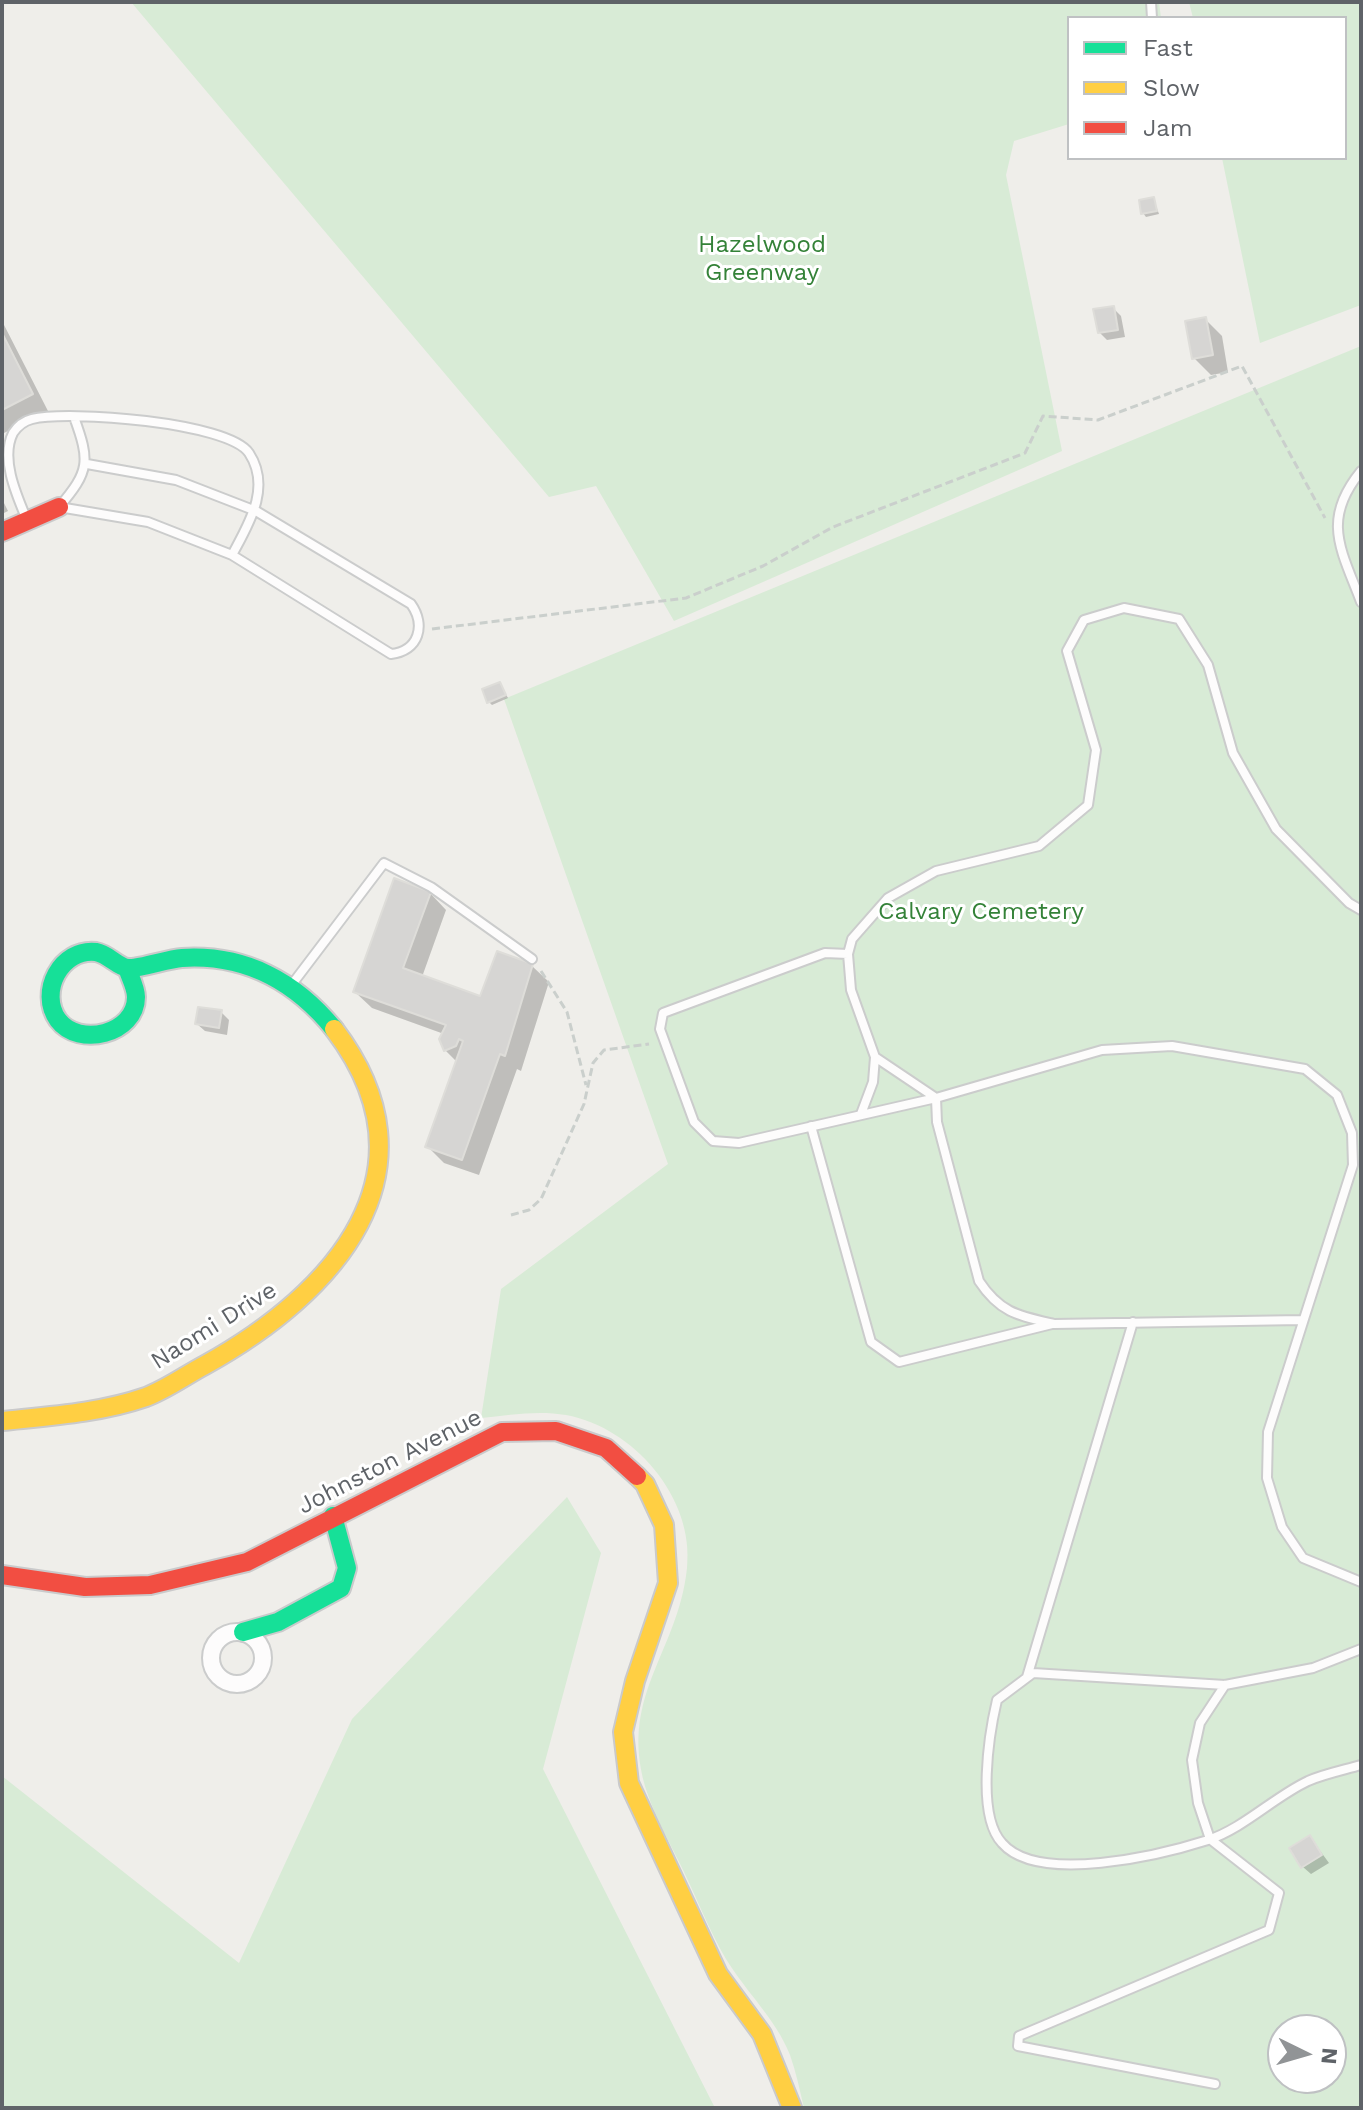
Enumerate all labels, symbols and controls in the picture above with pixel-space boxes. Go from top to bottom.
legend [1067,16,1347,160]
text: Fast [1143,34,1193,62]
text: Slow [1143,74,1200,102]
text: Jam [1143,114,1193,142]
park label: Hazelwood Greenway [698,231,826,287]
park label: Calvary Cemetery [878,898,1084,926]
street label: Naomi Drive [146,1276,282,1376]
street label: Johnston Avenue [293,1403,487,1521]
north arrow [1267,2014,1347,2094]
text: N [1316,2047,1343,2065]

